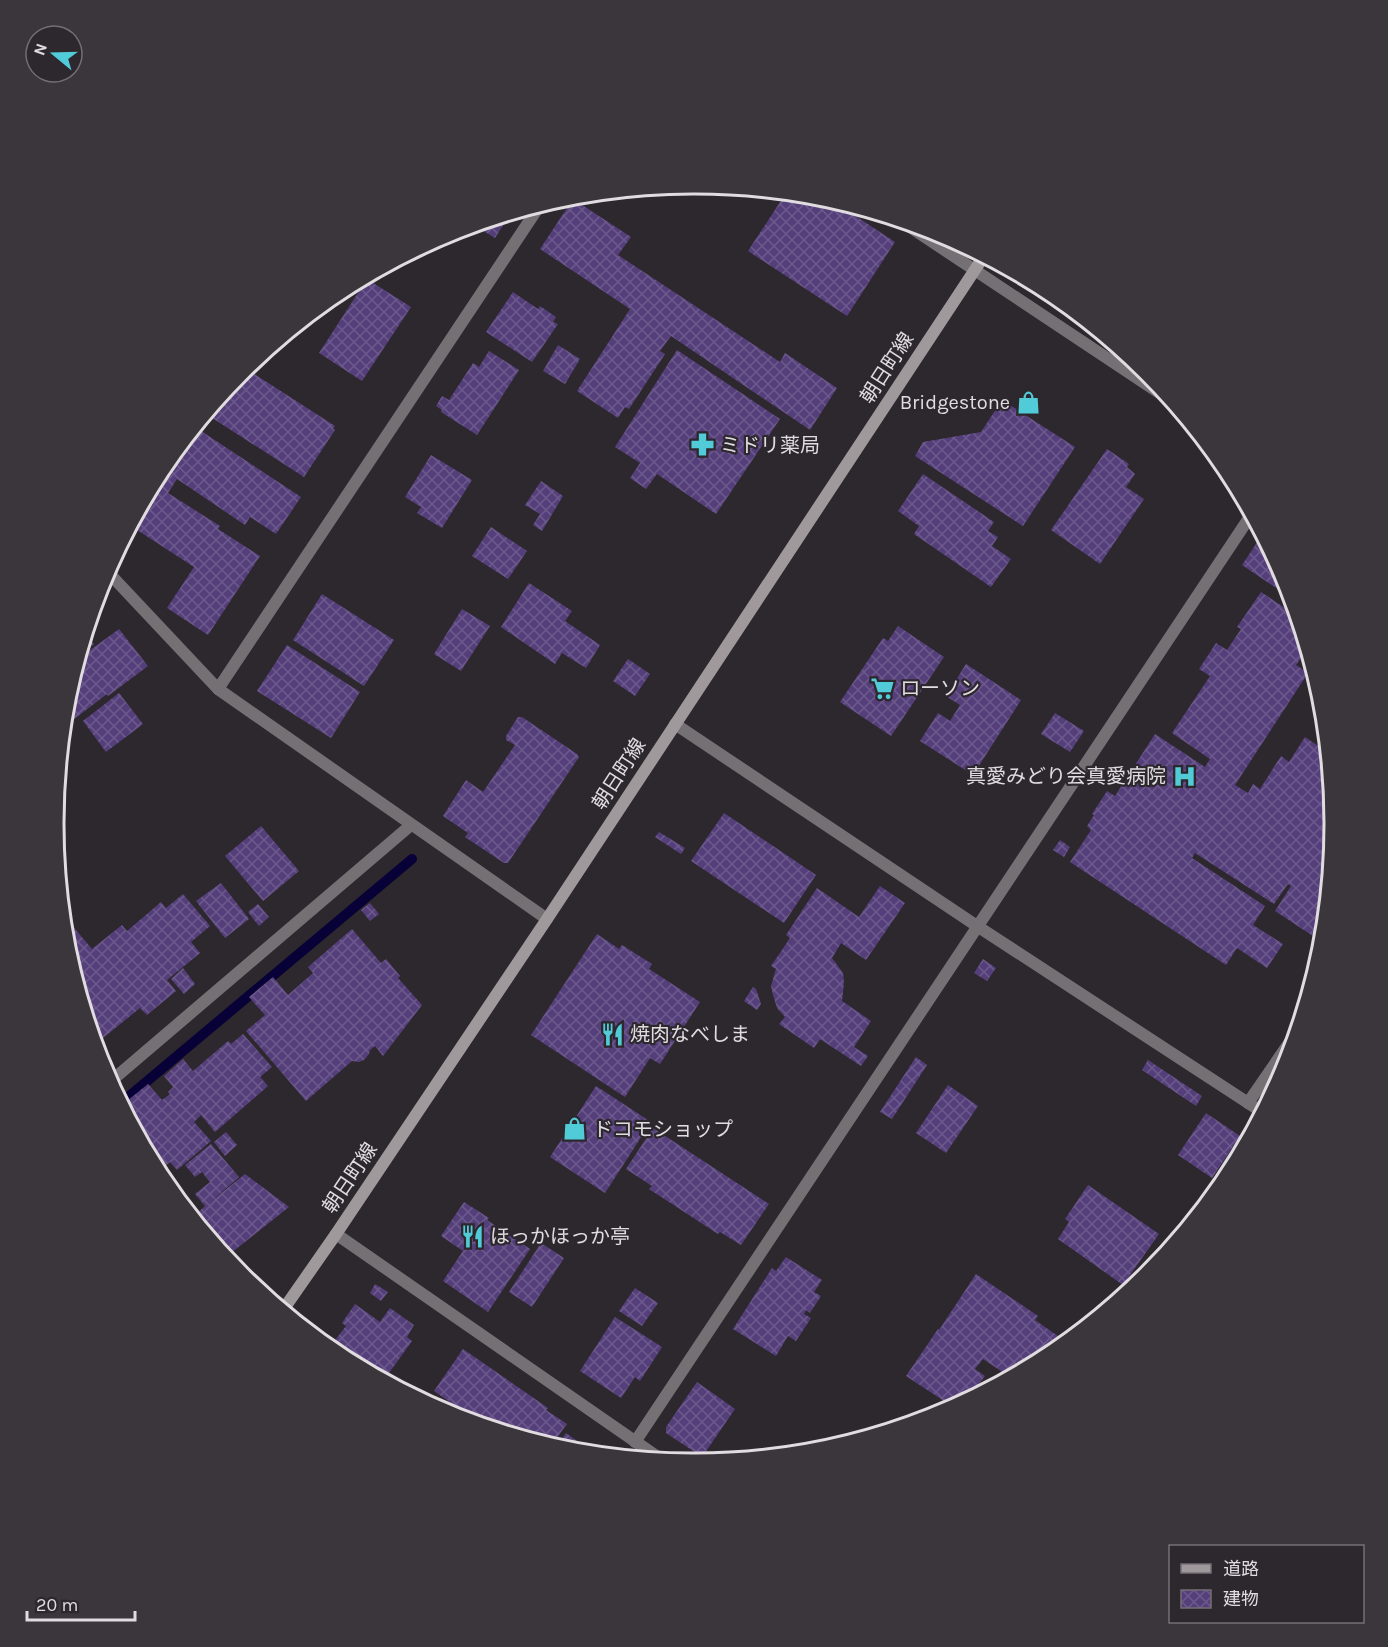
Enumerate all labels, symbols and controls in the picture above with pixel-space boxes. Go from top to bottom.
north arrow [24,24,84,84]
text: N [29,41,51,58]
street label: 朝日町線 [856,328,918,408]
shop icon: Bridgestone [1015,389,1041,415]
place label: Bridgestone [900,391,1010,414]
pharmacy icon: ミドリ薬局 [689,432,715,458]
place label: ミドリ薬局 [720,434,820,457]
supermarket icon: ローソン [869,675,895,701]
place label: ローソン [900,677,980,700]
street label: 朝日町線 [588,734,650,814]
hospital icon: 真愛みどり会真愛病院 [1171,763,1197,789]
place label: 真愛みどり会真愛病院 [966,765,1166,788]
restaurant icon: 焼肉なべしま [599,1021,625,1047]
place label: 焼肉なべしま [630,1023,750,1046]
shop icon: ドコモショップ [562,1116,588,1142]
place label: ドコモショップ [593,1118,733,1141]
street label: 朝日町線 [318,1138,382,1218]
restaurant icon: ほっかほっか亭 [459,1223,485,1249]
place label: ほっかほっか亭 [490,1225,630,1248]
legend [1169,1545,1364,1623]
text: 道路 [1223,1558,1259,1580]
scale bar [27,1584,135,1622]
text: 建物 [1223,1588,1259,1610]
text: 20 m [36,1594,78,1616]

